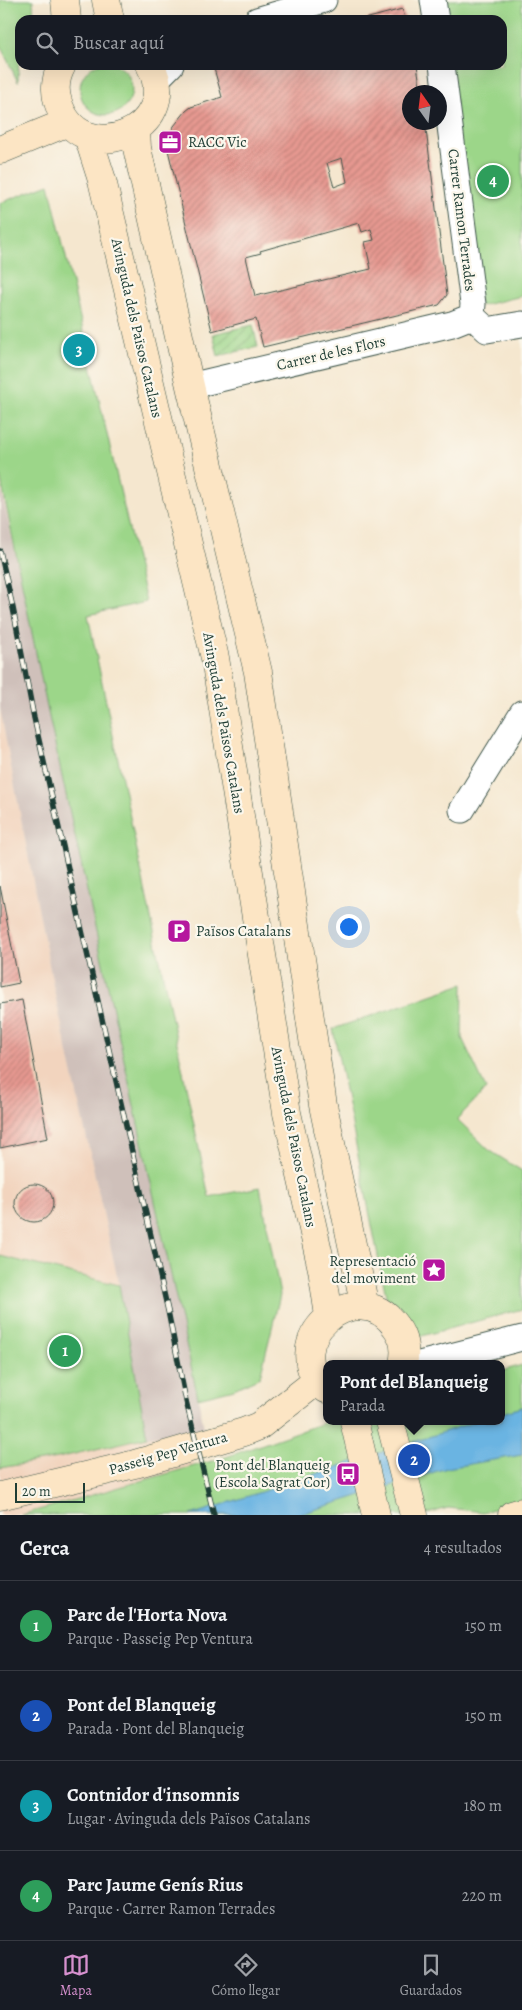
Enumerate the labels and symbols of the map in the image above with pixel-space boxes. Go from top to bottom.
north arrow [402,85,447,130]
office icon: RACC Vic [157,129,183,155]
place label: RACC Vic [188,132,247,152]
street label: Carrer Ramon Terrades [443,148,481,292]
pin: 4 [477,162,509,200]
street label: Avinguda dels Països Catalans [106,235,167,420]
pin: 3 [63,331,95,369]
street label: Carrer de les Flors [275,331,387,375]
street label: Avinguda dels Països Catalans [198,630,250,815]
your location [336,914,362,940]
parking icon: Països Catalans [166,918,192,944]
place label: Països Catalans [196,921,291,941]
street label: Avinguda dels Països Catalans [266,1044,321,1229]
place label: Representació del moviment [329,1251,416,1288]
place icon: Representació del moviment [421,1257,447,1283]
pin: 1 [49,1332,81,1370]
street label: Passeig Pep Ventura [106,1427,230,1479]
pin: 2 [398,1441,430,1479]
place label: Pont del Blanqueig (Escola Sagrat Cor) [215,1455,330,1492]
bus stop icon: Pont del Blanqueig (Escola Sagrat Cor) [335,1461,361,1487]
scale bar [15,1480,85,1503]

